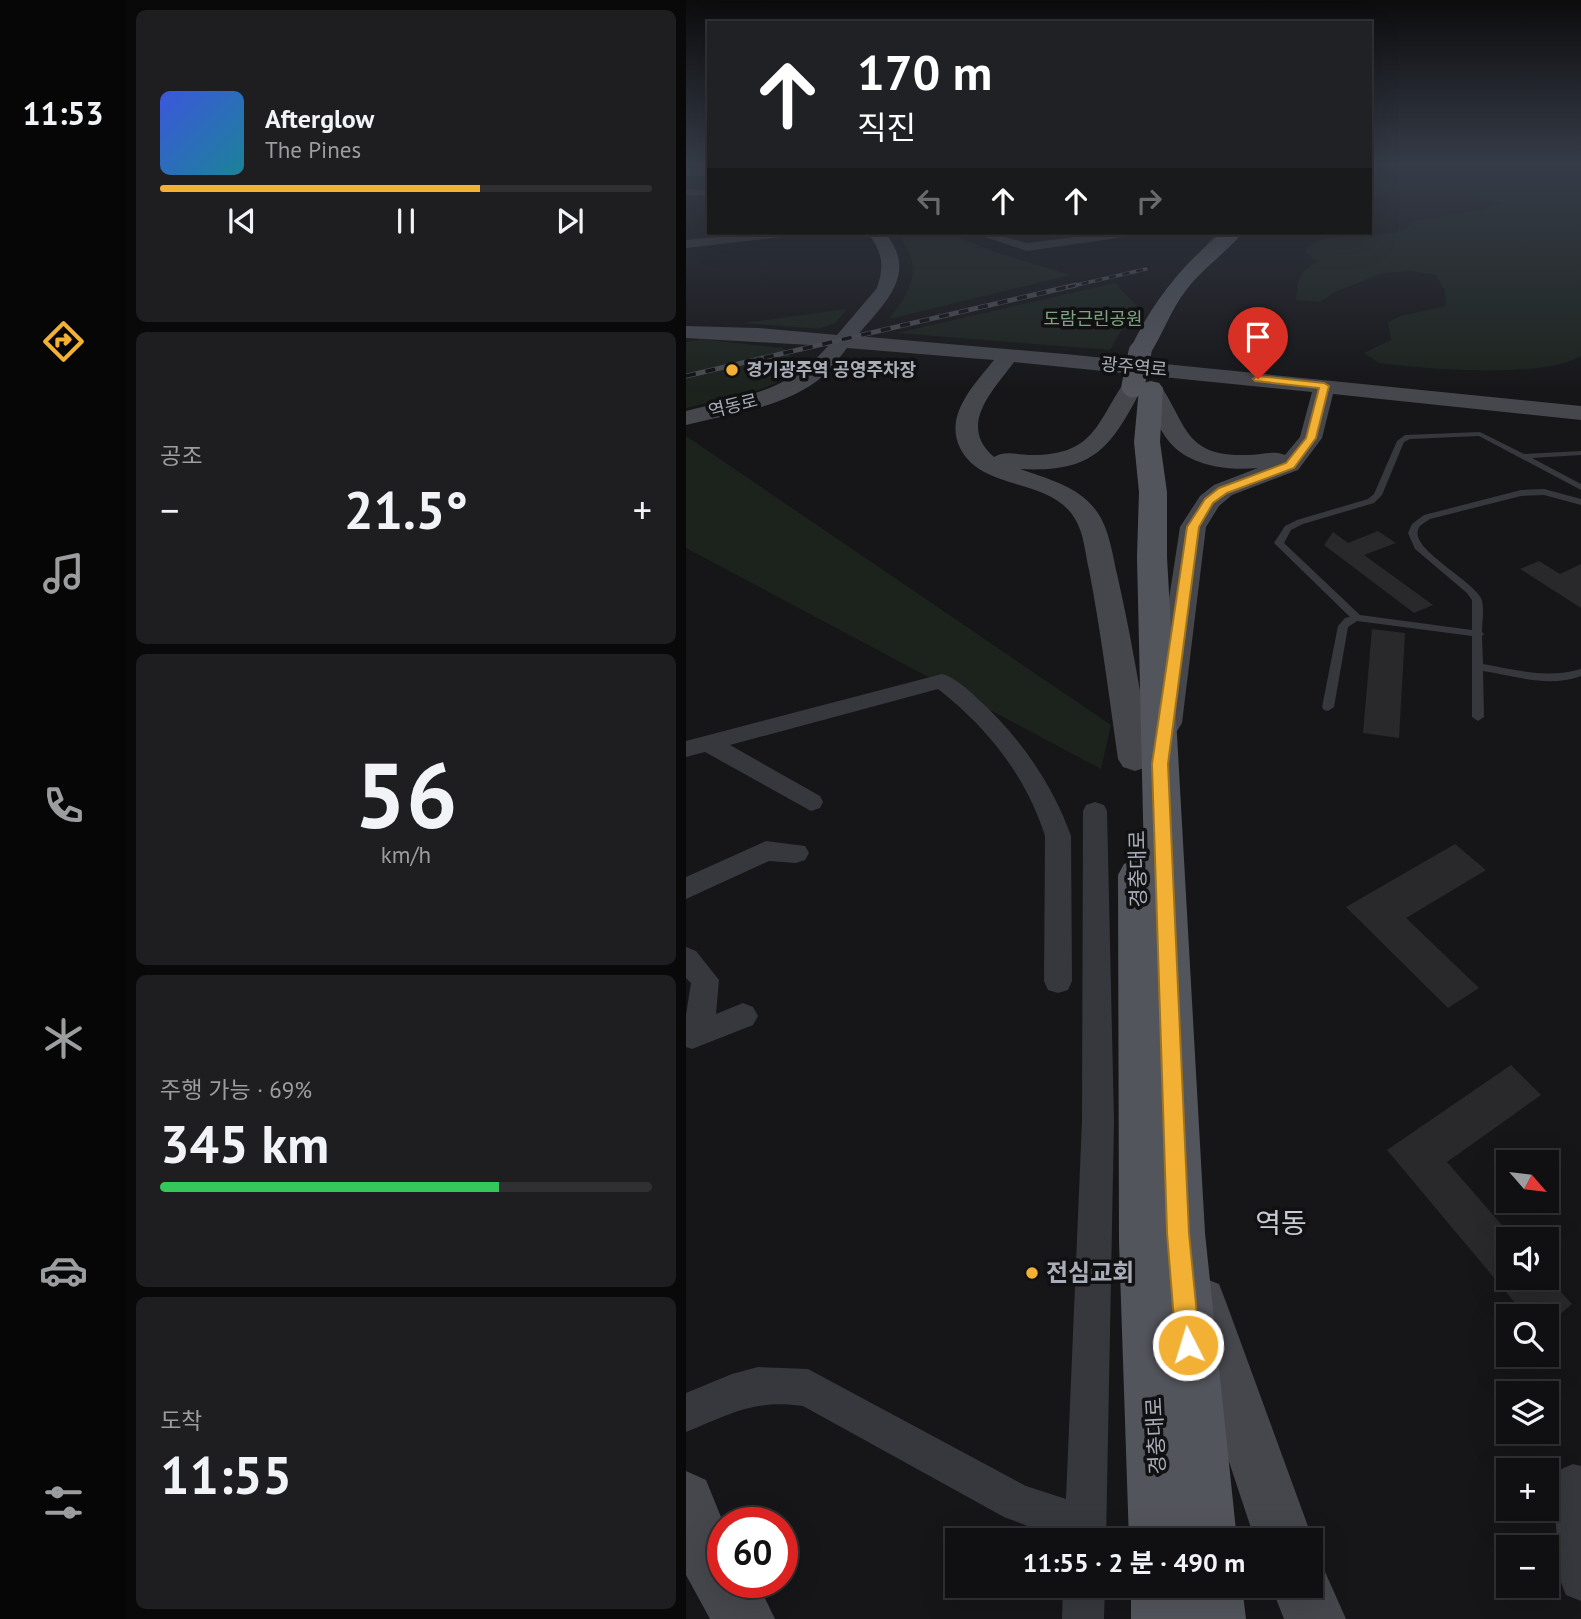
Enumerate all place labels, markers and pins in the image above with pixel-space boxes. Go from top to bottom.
pin [1228,307,1288,379]
place label: 경기광주역 공영주차장 [746,358,917,381]
marker: 경기광주역 공영주차장 [724,362,740,378]
place label: 전심교회 [1046,1257,1134,1288]
marker: 전심교회 [1024,1265,1040,1281]

